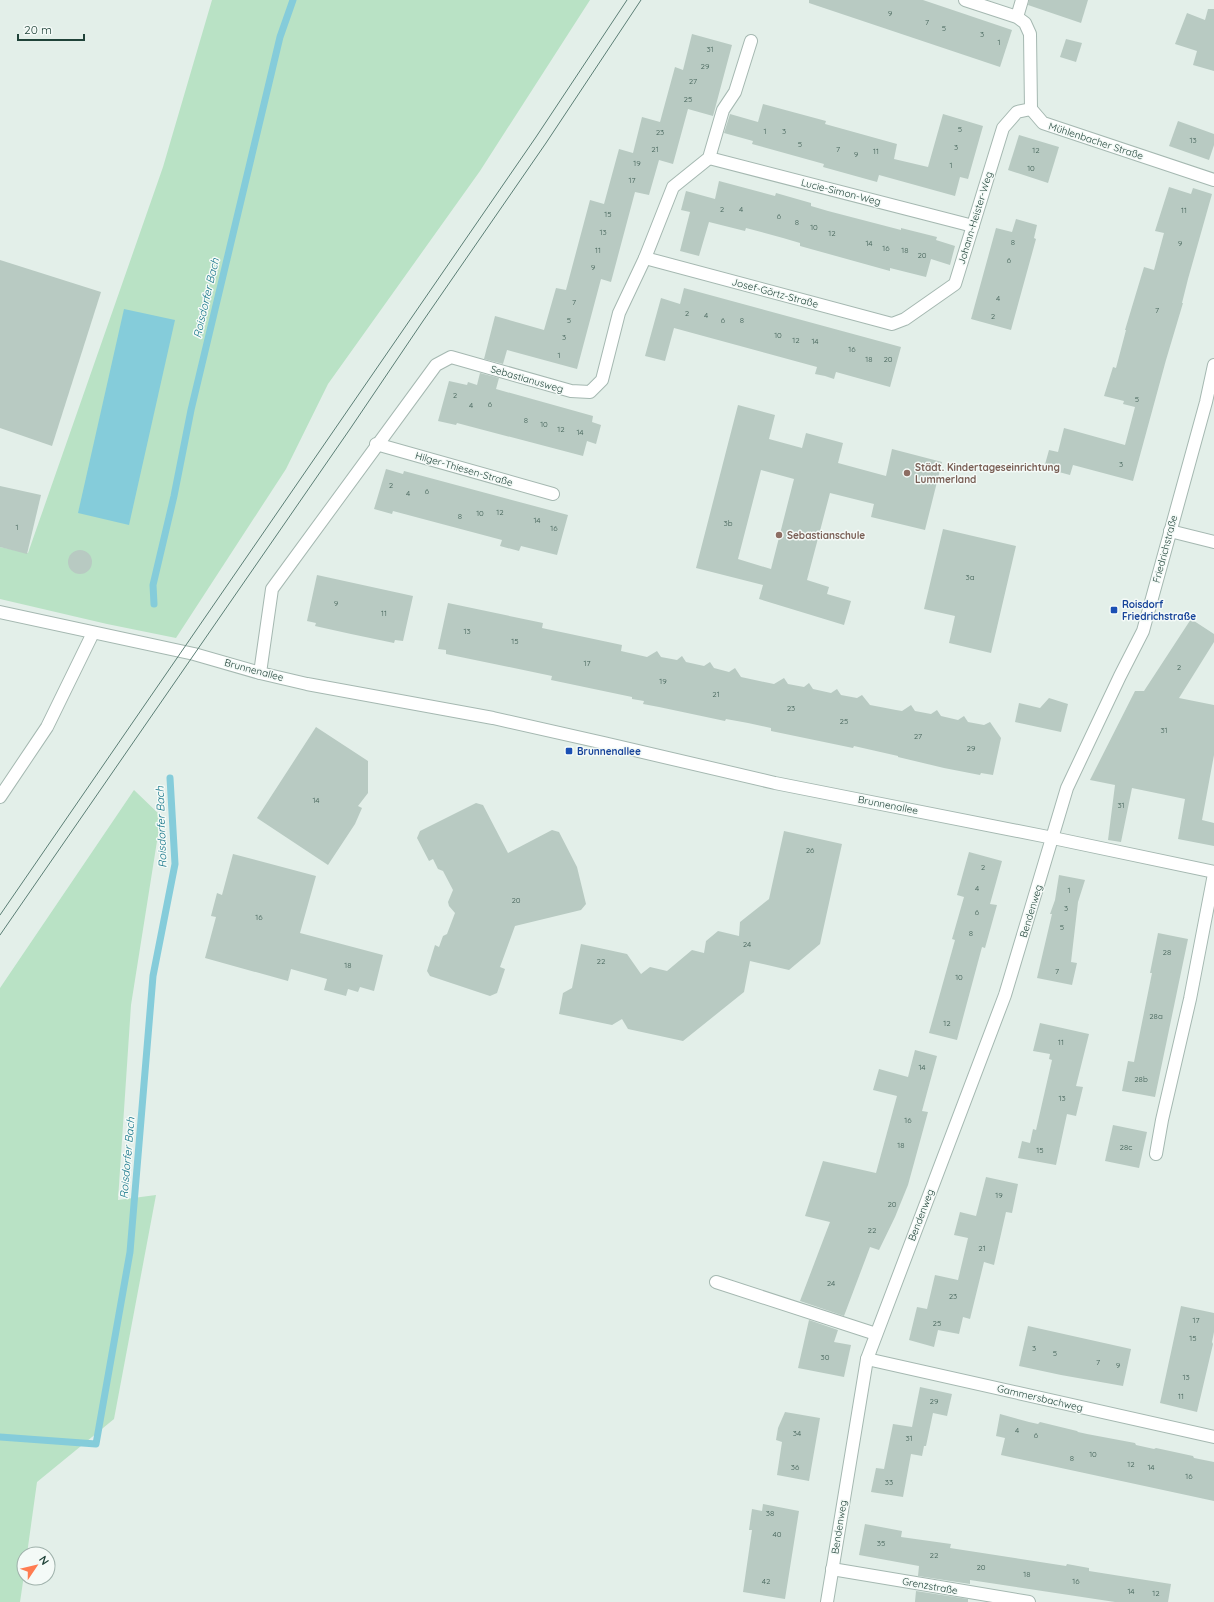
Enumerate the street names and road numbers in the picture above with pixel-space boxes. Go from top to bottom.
street label: Mühlenbacher Straße [1047,120,1145,163]
street label: Johann-Heister-Weg [955,170,995,266]
street label: Lucie-Simon-Weg [800,176,882,208]
street label: Josef-Görtz-Straße [730,275,820,311]
street label: Sebastianusweg [489,362,565,396]
street label: Hilger-Thiesen-Straße [414,449,515,489]
street label: Friedrichstraße [1150,513,1180,584]
street label: Brunnenallee [223,656,285,684]
street label: Brunnenallee [857,793,919,817]
street label: Bendenweg [1017,883,1045,939]
street label: Bendenweg [905,1187,937,1243]
street label: Gammersbachweg [996,1382,1084,1414]
street label: Bendenweg [828,1499,850,1555]
street label: Grenzstraße [901,1575,959,1597]

